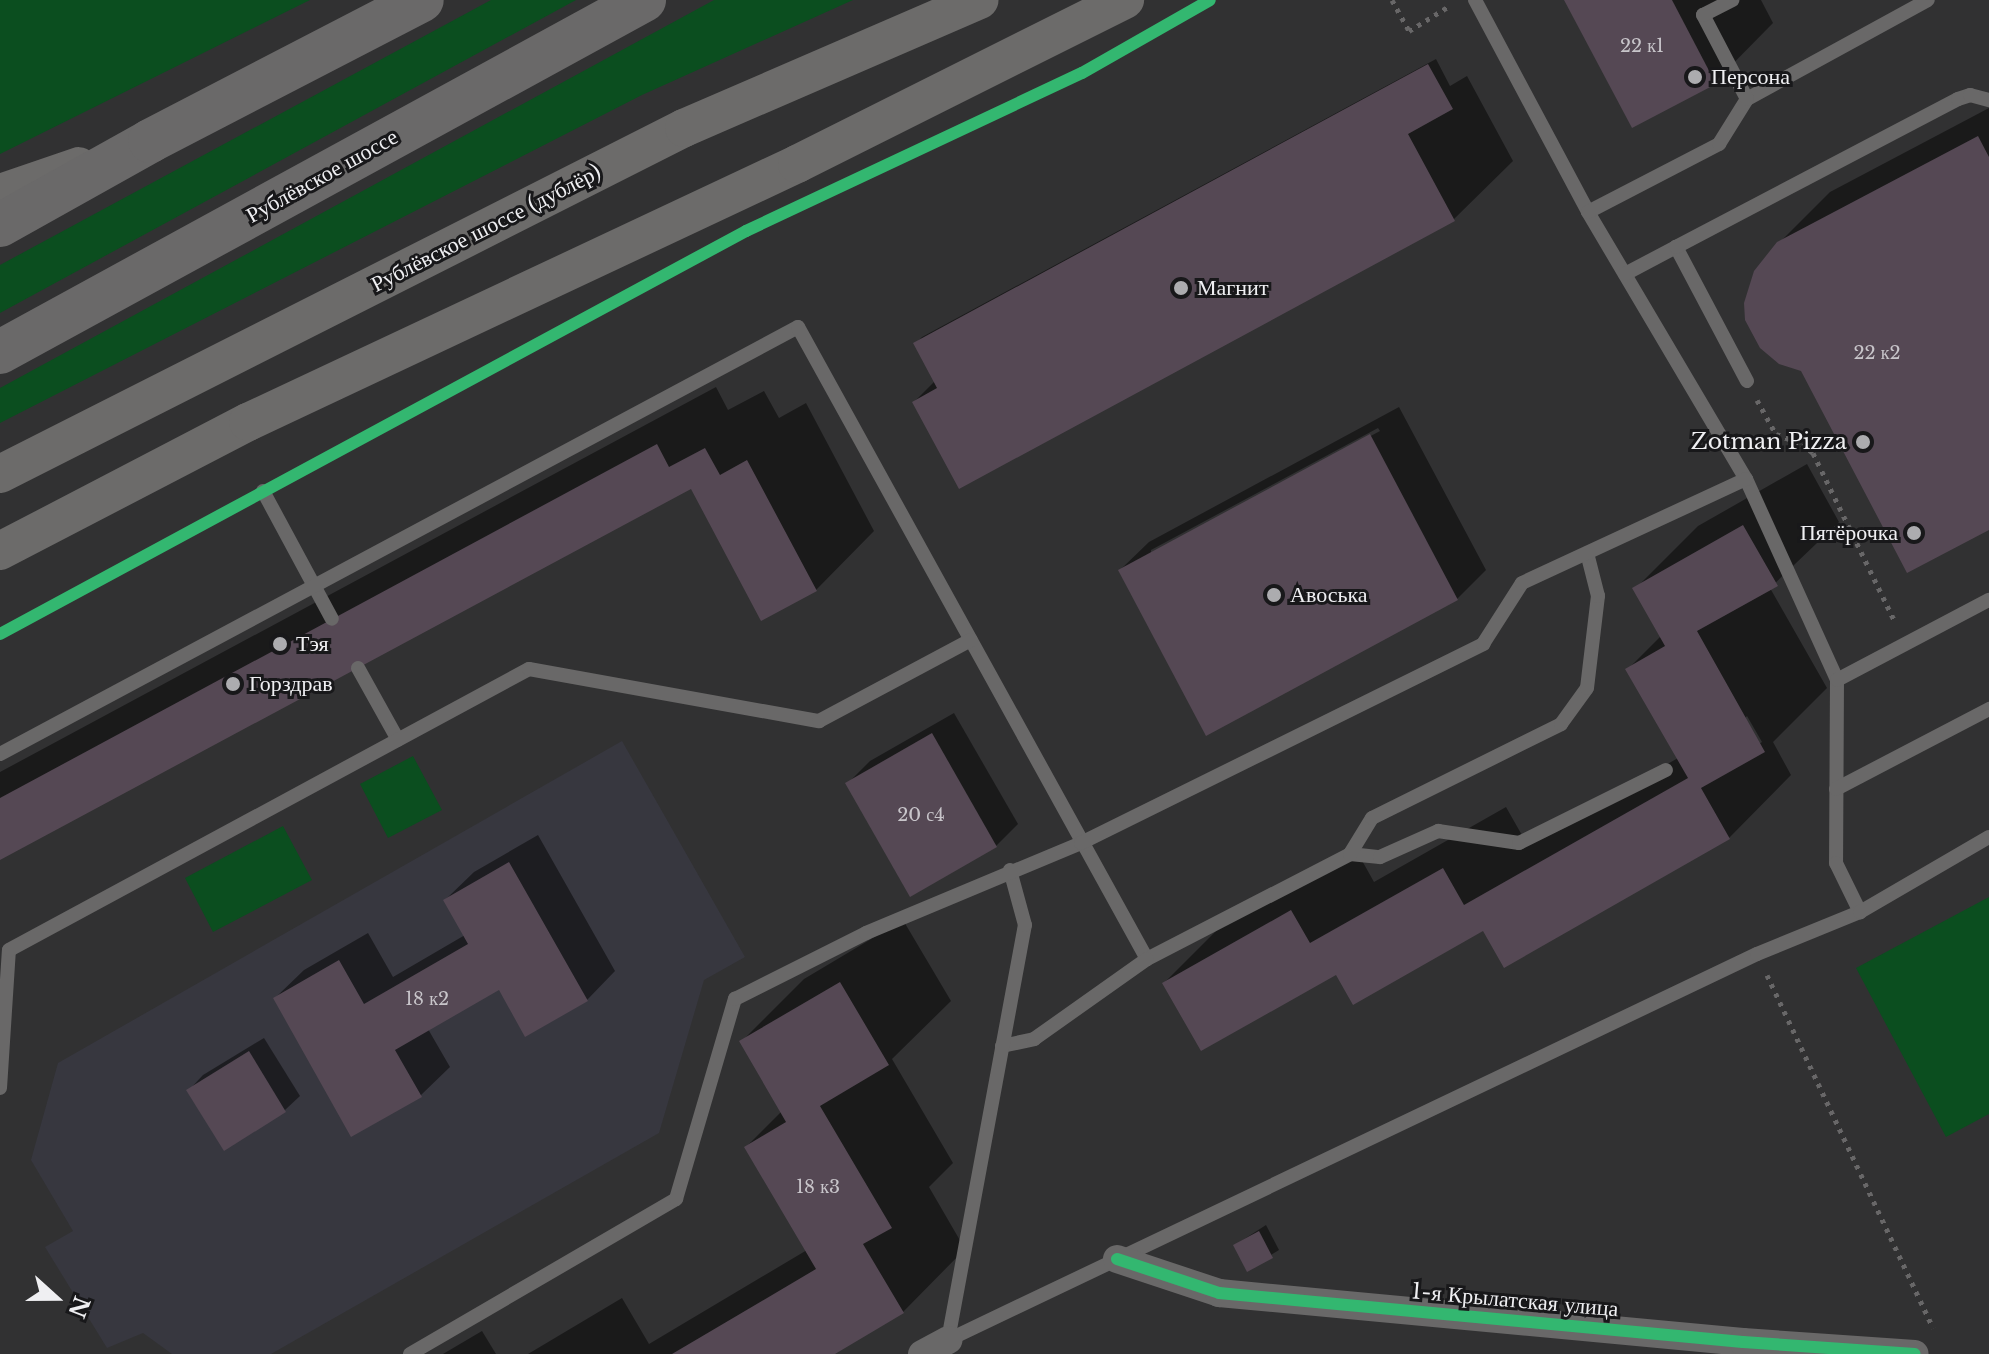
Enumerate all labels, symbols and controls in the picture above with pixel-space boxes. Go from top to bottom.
house number: 22 к1 [1620,35,1664,57]
place label: Персона [1711,64,1790,90]
marker: Персона [1686,68,1704,86]
street label: Рублёвское шоссе [242,123,402,229]
street label: Рублёвское шоссе (дублёр) [367,158,605,298]
place label: Магнит [1197,275,1269,301]
marker: Магнит [1172,279,1190,297]
house number: 22 к2 [1853,342,1901,364]
place label: Zotman Pizza [1691,429,1847,455]
marker: Zotman Pizza [1854,433,1872,451]
place label: Пятёрочка [1800,520,1898,546]
marker: Пятёрочка [1905,524,1923,542]
place label: Авоська [1290,582,1368,608]
marker: Авоська [1265,586,1283,604]
place label: Тэя [296,631,329,657]
marker: Тэя [271,635,289,653]
place label: Горздрав [249,671,333,697]
marker: Горздрав [224,675,242,693]
house number: 20 с4 [897,804,945,826]
house number: 18 к2 [405,988,449,1010]
house number: 18 к3 [796,1176,840,1198]
north arrow [16,1258,96,1338]
street label: 1-я Крылатская улица [1410,1278,1620,1322]
text: N [63,1292,95,1321]

